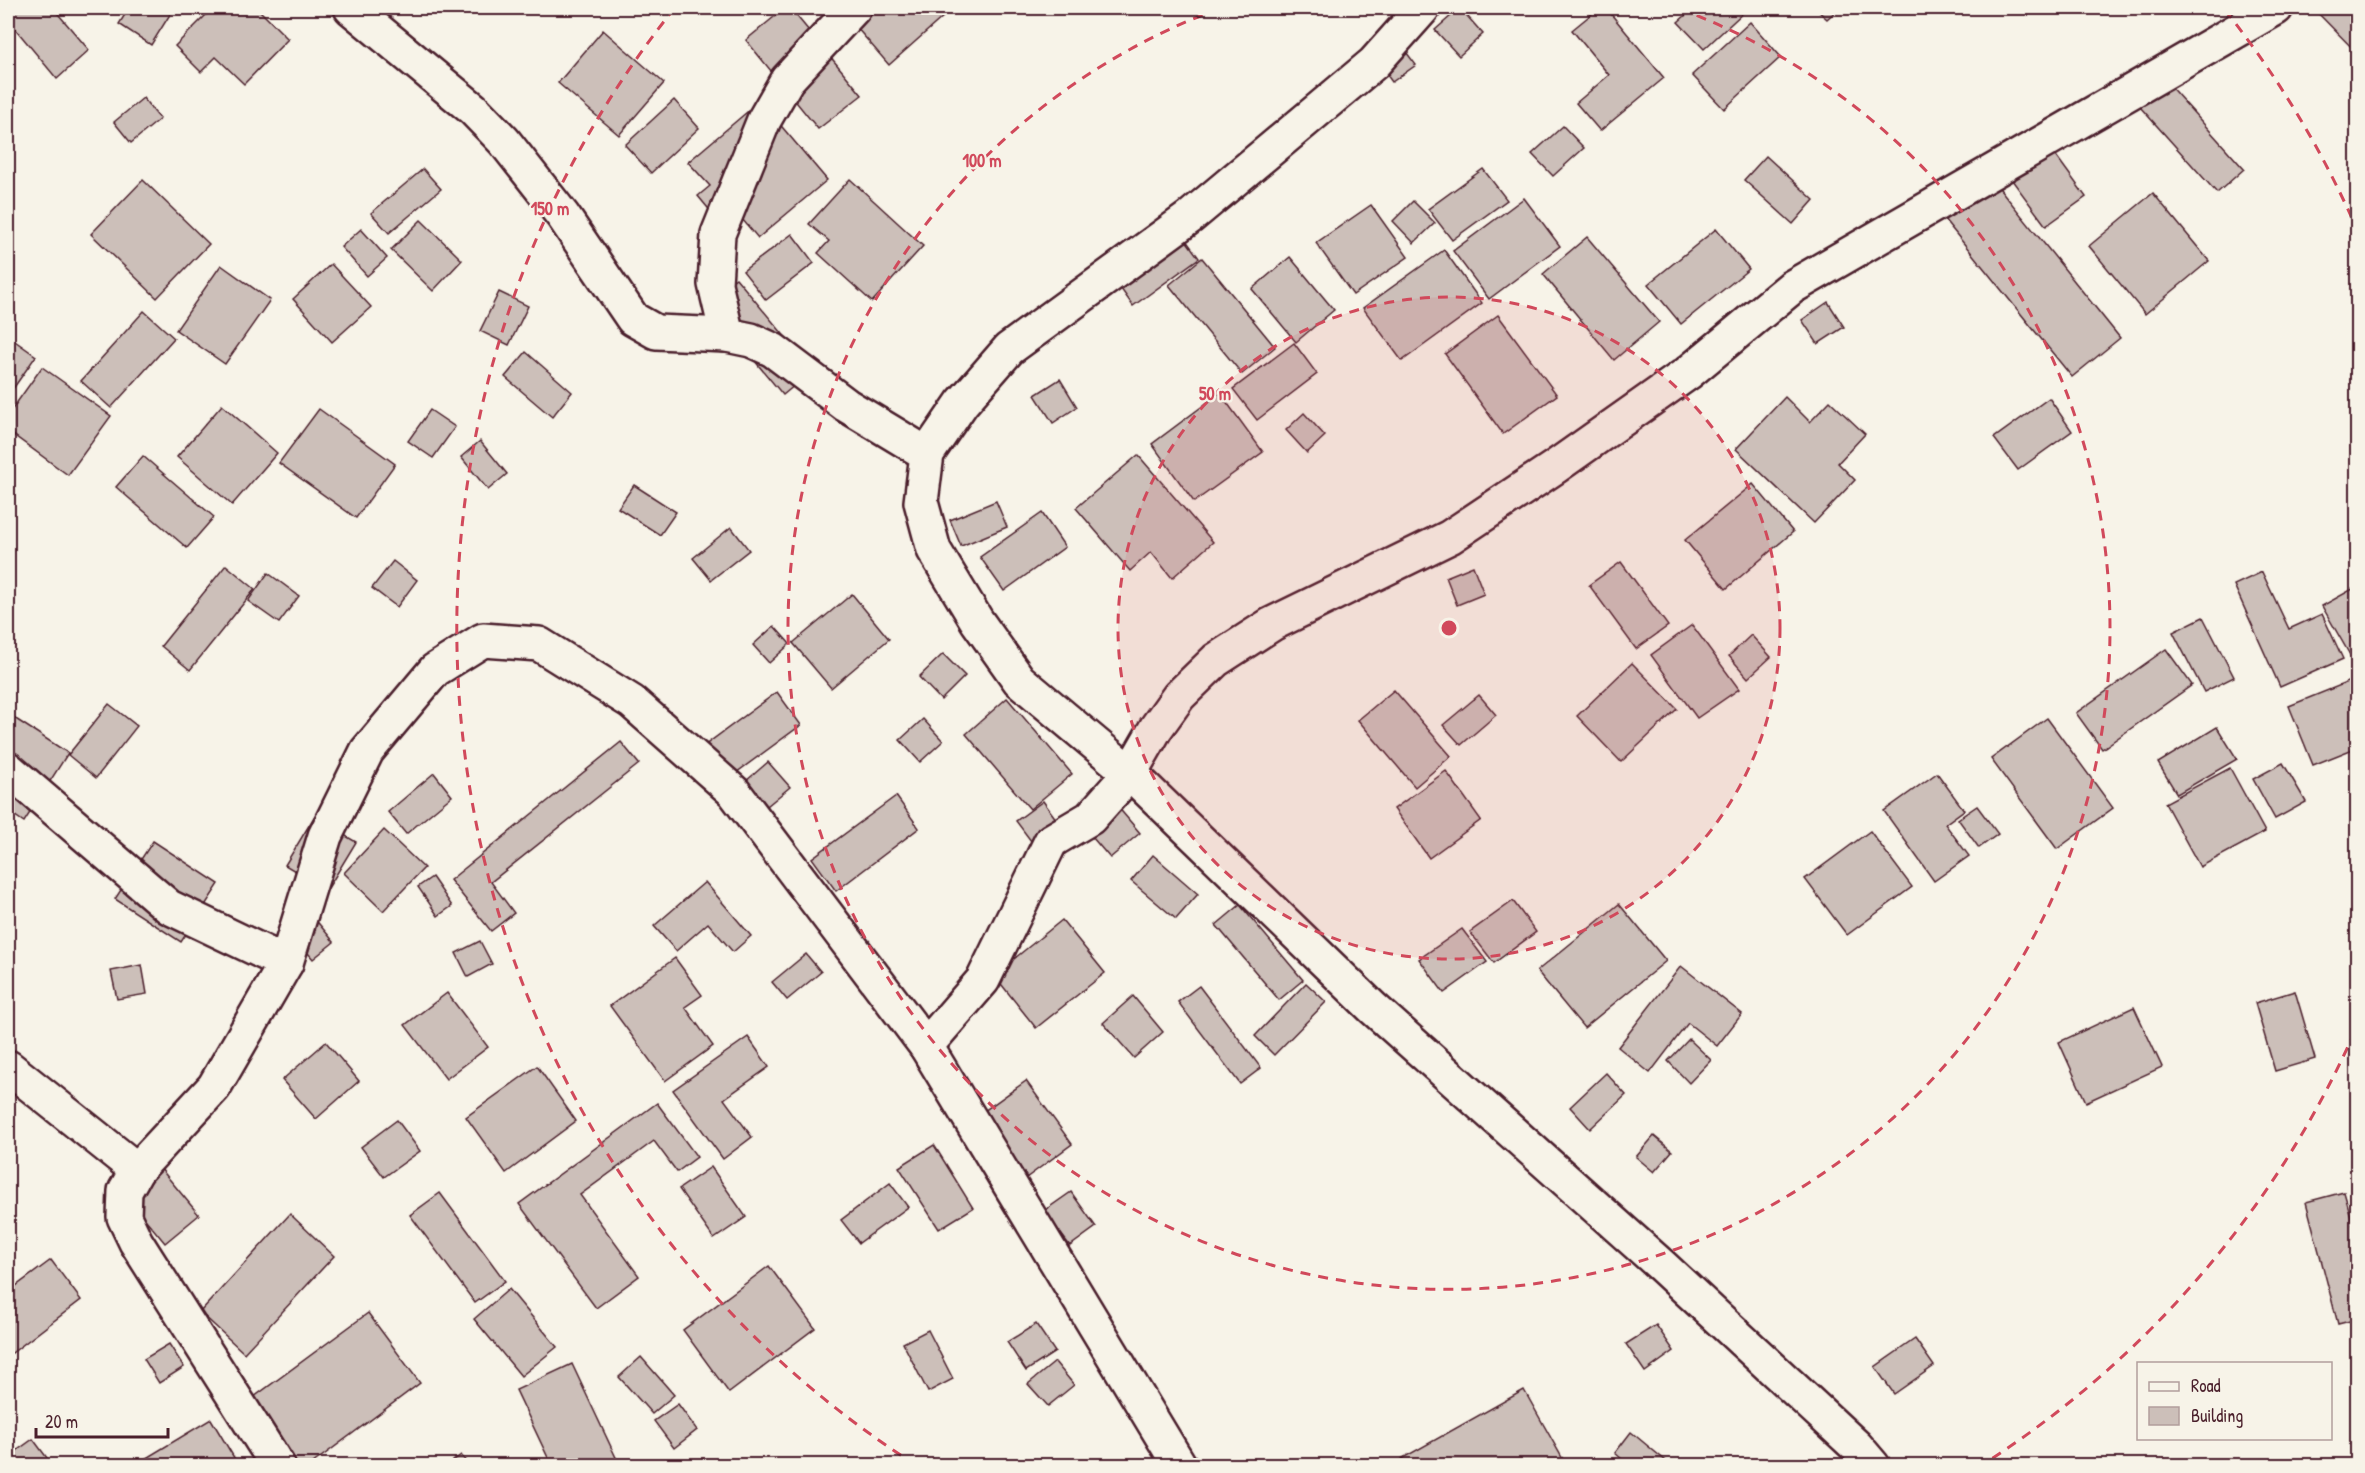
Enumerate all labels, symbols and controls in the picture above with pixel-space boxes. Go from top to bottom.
text: 100 m [962,148,1002,173]
text: 150 m [531,196,569,221]
text: 50 m [1199,381,1231,406]
centre of rings [1439,618,1459,638]
legend [2137,1362,2332,1440]
text: Road [2191,1373,2221,1398]
scale bar [36,1401,168,1439]
text: Building [2191,1403,2243,1428]
text: 20 m [45,1409,78,1434]

